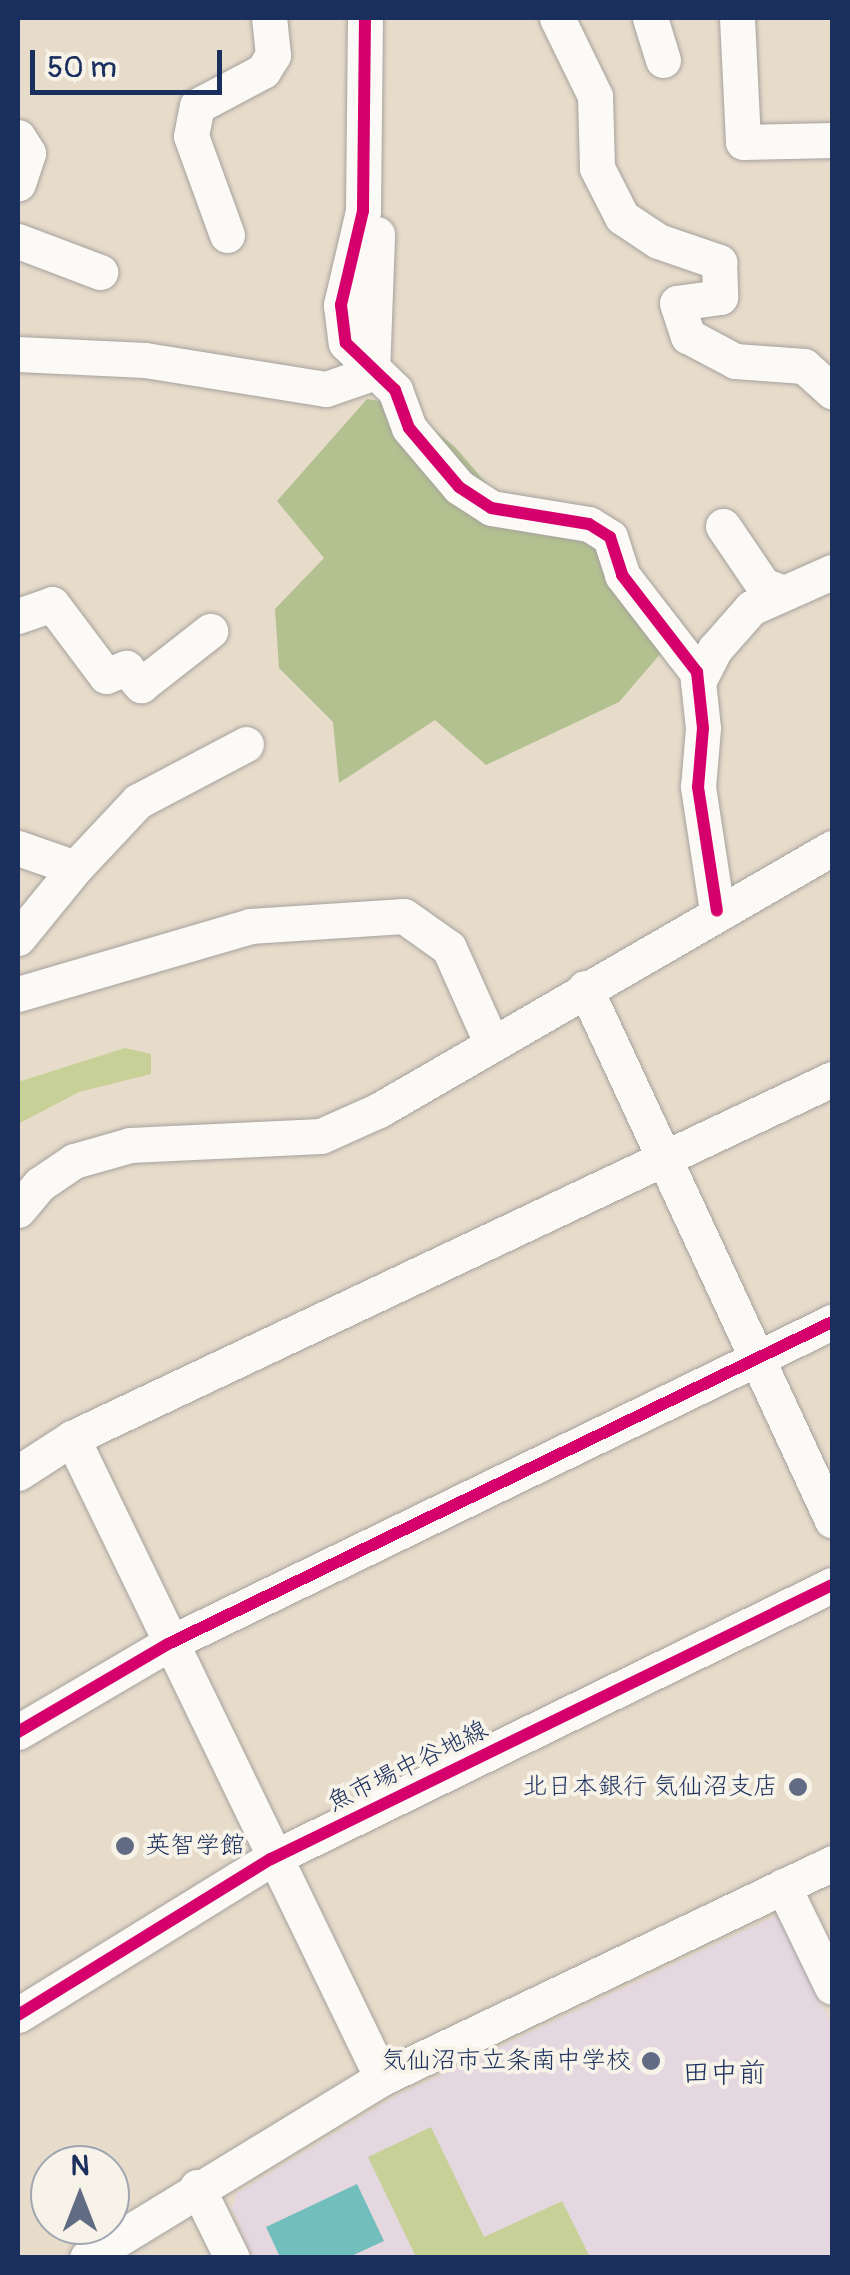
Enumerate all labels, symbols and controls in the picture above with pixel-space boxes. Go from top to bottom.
scale bar [35,30,228,92]
text: 50 m [47,49,117,86]
street label: 魚市場中谷地線 [323,1715,493,1819]
place label: 北日本銀行 気仙沼支店 [523,1772,778,1802]
marker: 北日本銀行 気仙沼支店 [787,1776,809,1798]
place label: 英智学館 [145,1831,245,1861]
marker: 英智学館 [114,1835,136,1857]
place label: 気仙沼市立条南中学校 [381,2046,631,2076]
marker: 気仙沼市立条南中学校 [640,2050,662,2072]
district label: 田中前 [682,2057,766,2091]
north arrow [30,2145,130,2245]
text: N [71,2149,89,2184]

